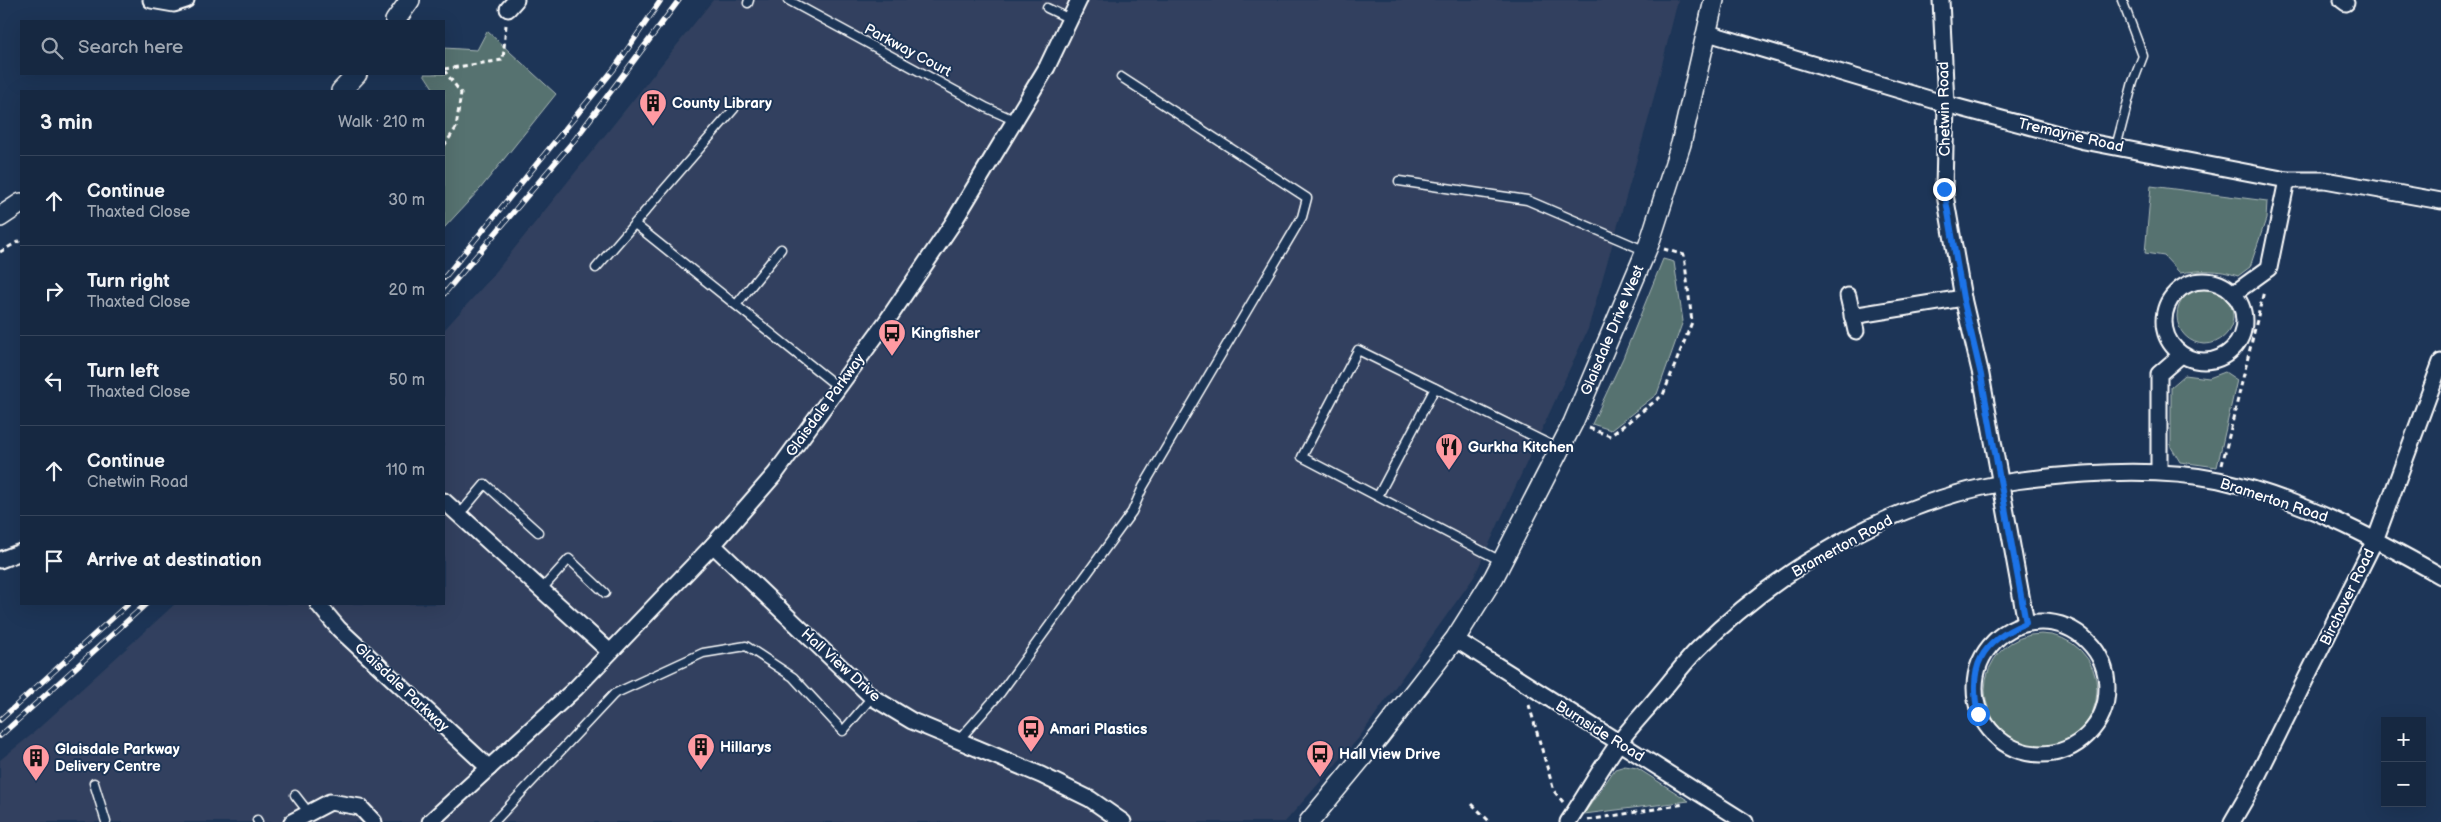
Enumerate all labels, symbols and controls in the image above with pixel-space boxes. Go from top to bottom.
search box [20,20,445,75]
street label: Parkway Court [861,20,955,82]
icon: search [38,34,66,62]
text: Search here [78,36,183,59]
street label: Chetwin Road [1934,61,1955,157]
building icon: County Library [638,88,668,127]
place label: County Library [672,94,772,113]
text: 3 min [40,110,93,135]
text: Walk · 210 m [338,113,425,132]
street label: Tremayne Road [2016,114,2125,157]
route end [1933,178,1956,201]
text: Continue [87,180,165,203]
icon: ahead [40,187,68,215]
text: 30 m [388,191,425,210]
text: Thaxted Close [87,203,190,222]
street label: Glaisdale Drive West [1576,262,1649,398]
text: Turn right [87,270,170,293]
icon: right [40,277,68,305]
text: 20 m [389,281,425,300]
text: Thaxted Close [87,293,190,312]
bus stop icon: Kingfisher [877,318,907,357]
place label: Kingfisher [911,324,981,343]
street label: Glaisdale Parkway [782,350,869,460]
text: Turn left [87,360,159,383]
icon: left [40,367,68,395]
text: 50 m [389,371,425,390]
text: Thaxted Close [87,383,190,402]
restaurant icon: Gurkha Kitchen [1434,432,1464,471]
place label: Gurkha Kitchen [1468,438,1574,457]
text: Continue [87,450,165,473]
icon: ahead [40,457,68,485]
text: 110 m [386,461,425,480]
text: Chetwin Road [87,473,188,492]
street label: Bramerton Road [2218,474,2330,527]
street label: Bramerton Road [1789,511,1896,582]
street label: Birchover Road [2316,546,2379,649]
icon: arrive [40,547,68,575]
text: Arrive at destination [87,549,262,572]
street label: Hall View Drive [797,625,885,706]
street label: Glaisdale Parkway [350,639,453,736]
street label: Burnside Road [1552,697,1648,766]
route start [1967,703,1990,726]
bus stop icon: Amari Plastics [1016,714,1046,753]
map controls [2381,717,2426,807]
button: + [2381,717,2426,762]
place label: Amari Plastics [1049,720,1147,739]
building icon: Hillarys [686,732,716,771]
place label: Hillarys [720,738,771,757]
bus stop icon: Hall View Drive [1305,739,1335,778]
place label: Glaisdale Parkway Delivery Centre [55,740,180,776]
building icon: Glaisdale Parkway Delivery Centre [21,743,51,782]
place label: Hall View Drive [1339,745,1441,764]
button: − [2381,762,2426,807]

